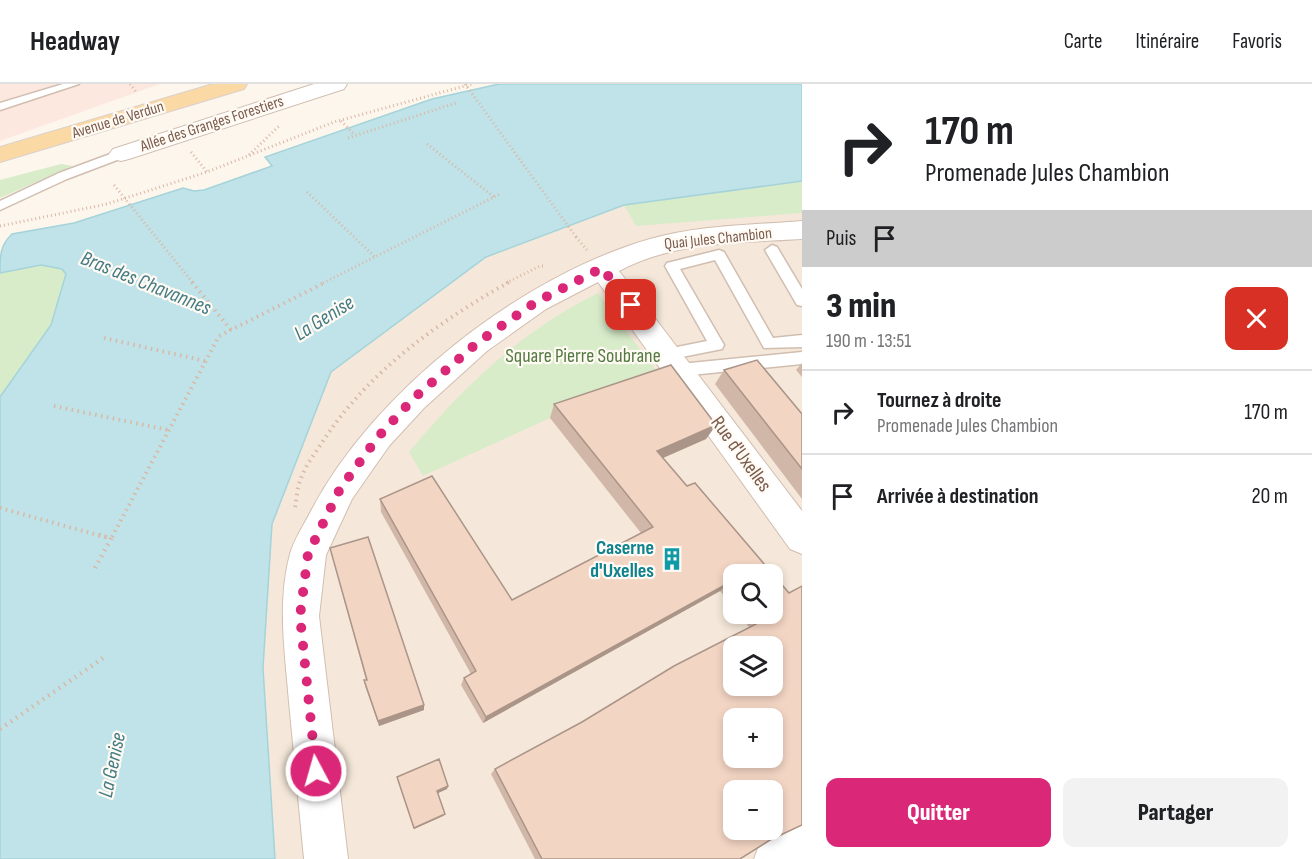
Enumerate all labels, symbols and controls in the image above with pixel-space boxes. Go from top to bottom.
text: Headway [30,25,120,58]
text: Carte [1064,29,1103,54]
text: Itinéraire [1136,29,1199,54]
text: Favoris [1232,29,1282,54]
street label: Allée des Granges Forestiers [137,92,286,156]
street label: Avenue de Verdun [69,97,166,143]
text: 170 m [925,106,1014,157]
icon: right [826,108,904,186]
text: Promenade Jules Chambion [925,157,1170,189]
icon: arrive [868,222,901,255]
street label: Quai Jules Chambion [663,224,773,254]
text: Puis [826,225,856,252]
water label: Bras des Chavannes [77,246,215,321]
pin [605,279,656,330]
text: 3 min [826,285,896,328]
button: close [1225,287,1288,350]
icon: arrive [614,288,647,321]
water label: La Genise [289,290,359,346]
text: 190 m · 13:51 [826,329,911,353]
park label: Square Pierre Soubrane [505,344,661,368]
text: Tournez à droite [877,387,1002,414]
icon: right [826,396,859,429]
text: 170 m [1244,399,1288,426]
street label: Rue d'Uxelles [705,411,777,497]
text: Promenade Jules Chambion [877,414,1058,438]
icon: arrive [826,480,859,513]
text: Arrivée à destination [877,483,1039,510]
text: 20 m [1252,483,1288,510]
place label: Caserne d'Uxelles [590,536,654,583]
building icon: Caserne d'Uxelles [659,546,685,572]
map controls [723,564,783,840]
button: search [723,564,783,624]
button: layers [723,636,783,696]
button: + [723,708,783,768]
water label: La Genise [93,730,131,800]
position arrow [284,739,348,803]
button: Quitter [826,778,1051,847]
button: Partager [1063,778,1288,847]
button: − [723,780,783,840]

